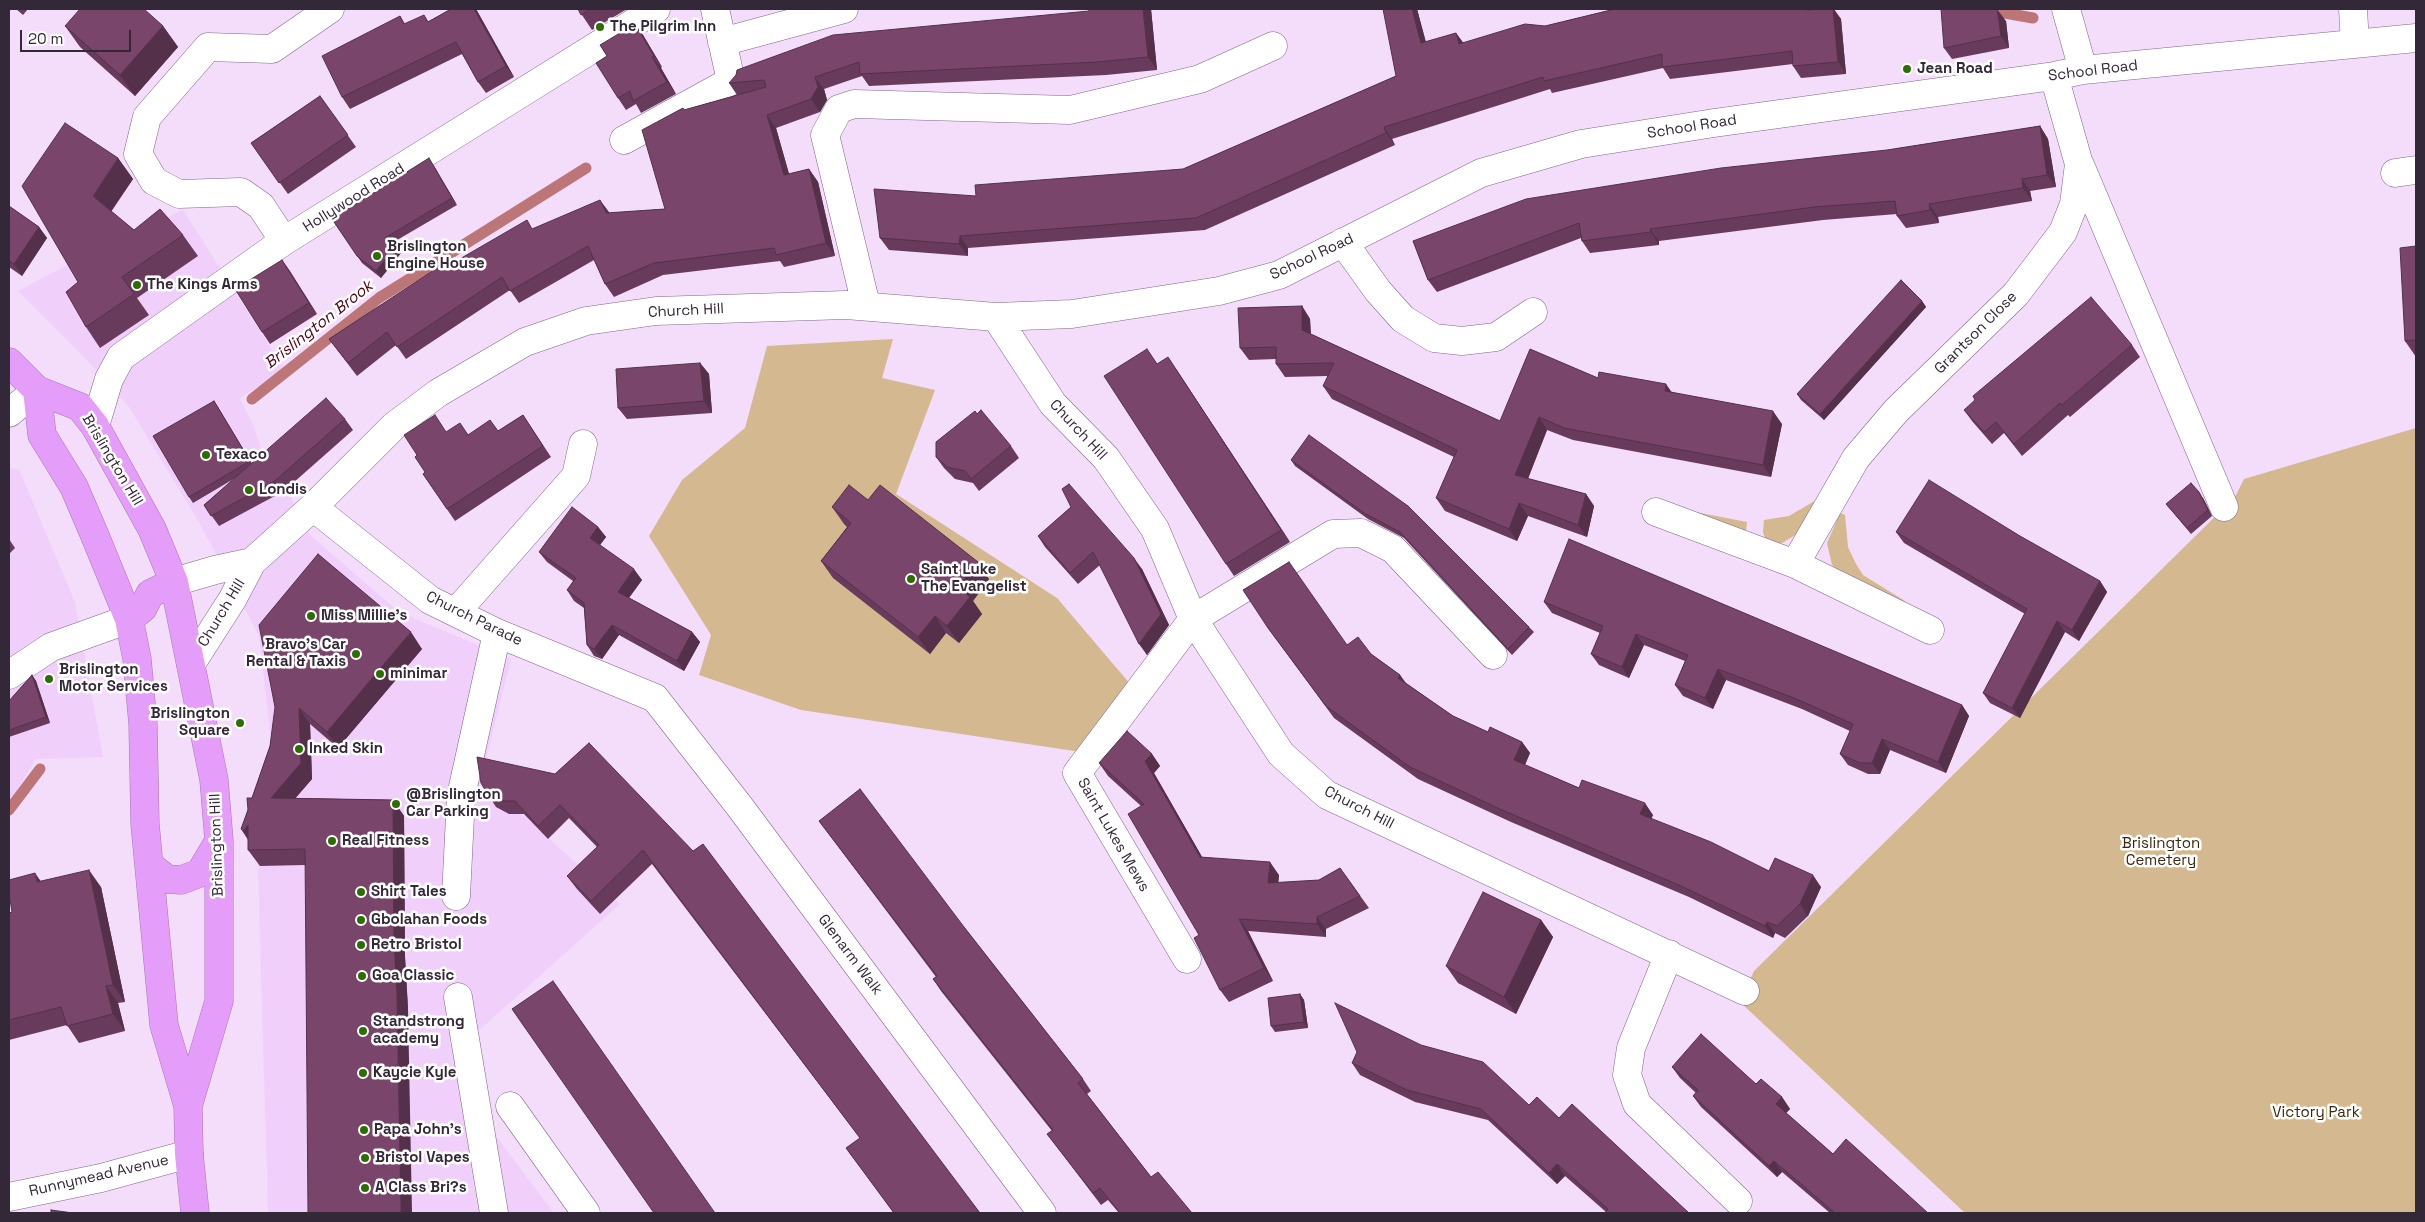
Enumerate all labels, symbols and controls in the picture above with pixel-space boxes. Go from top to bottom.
place label: The Pilgrim Inn [610,18,716,36]
scale bar [22,20,134,52]
marker: The Pilgrim Inn [594,21,606,33]
text: 20 m [28,29,63,48]
street label: School Road [2047,57,2139,85]
place label: Jean Road [1917,60,1993,78]
marker: Jean Road [1901,63,1913,75]
street label: School Road [1646,111,1738,143]
street label: Hollywood Road [300,160,408,236]
street label: School Road [1267,230,1357,284]
place label: Brislington Engine House [387,238,485,273]
marker: Brislington Engine House [371,250,383,262]
place label: The Kings Arms [147,276,258,294]
water label: Brislington Brook [261,277,377,373]
marker: The Kings Arms [131,279,143,291]
street label: Grantson Close [1931,288,2021,378]
street label: Church Hill [648,300,724,322]
street label: Church Hill [1045,396,1111,464]
street label: Brislington Hill [78,411,146,509]
place label: Texaco [216,446,267,464]
marker: Texaco [200,449,212,461]
place label: Londis [259,481,307,499]
marker: Londis [243,484,255,496]
place label: Saint Luke The Evangelist [921,561,1027,596]
marker: Saint Luke The Evangelist [905,573,917,585]
street label: Church Hill [195,576,249,650]
street label: Church Parade [423,588,525,650]
place label: Miss Millie's [321,607,407,625]
marker: Miss Millie's [305,610,317,622]
place label: Bravo's Car Rental & Taxis [246,636,346,671]
marker: Bravo's Car Rental & Taxis [350,648,362,660]
place label: Brislington Motor Services [59,661,168,696]
place label: minimar [390,665,447,683]
marker: minimar [374,668,386,680]
marker: Brislington Motor Services [43,673,55,685]
place label: Brislington Square [150,705,230,740]
marker: Brislington Square [234,717,246,729]
place label: Inked Skin [309,740,383,758]
marker: Inked Skin [293,743,305,755]
street label: Saint Lukes Mews [1073,775,1153,895]
street label: Church Hill [1321,783,1397,833]
place label: @Brislington Car Parking [406,786,501,821]
street label: Brislington Hill [206,793,228,897]
marker: @Brislington Car Parking [390,798,402,810]
place label: Real Fitness [342,832,429,850]
marker: Real Fitness [326,835,338,847]
park label: Brislington Cemetery [2122,835,2200,870]
place label: Shirt Tales [371,883,447,901]
marker: Shirt Tales [355,886,367,898]
place label: Gbolahan Foods [371,911,487,929]
street label: Glenarm Walk [814,911,886,999]
marker: Gbolahan Foods [355,914,367,926]
place label: Retro Bristol [371,936,462,954]
marker: Retro Bristol [355,939,367,951]
place label: Goa Classic [372,967,454,985]
marker: Goa Classic [356,970,368,982]
place label: Standstrong academy [373,1013,465,1048]
marker: Standstrong academy [357,1025,369,1037]
place label: Kaycie Kyle [373,1064,456,1082]
marker: Kaycie Kyle [357,1067,369,1079]
park label: Victory Park [2272,1104,2360,1122]
place label: Papa John's [374,1121,462,1139]
marker: Papa John's [358,1124,370,1136]
place label: Bristol Vapes [375,1149,470,1167]
street label: Runnymead Avenue [27,1151,171,1201]
marker: Bristol Vapes [359,1152,371,1164]
place label: A Class Bri?s [375,1179,467,1197]
marker: A Class Bri?s [359,1182,371,1194]

